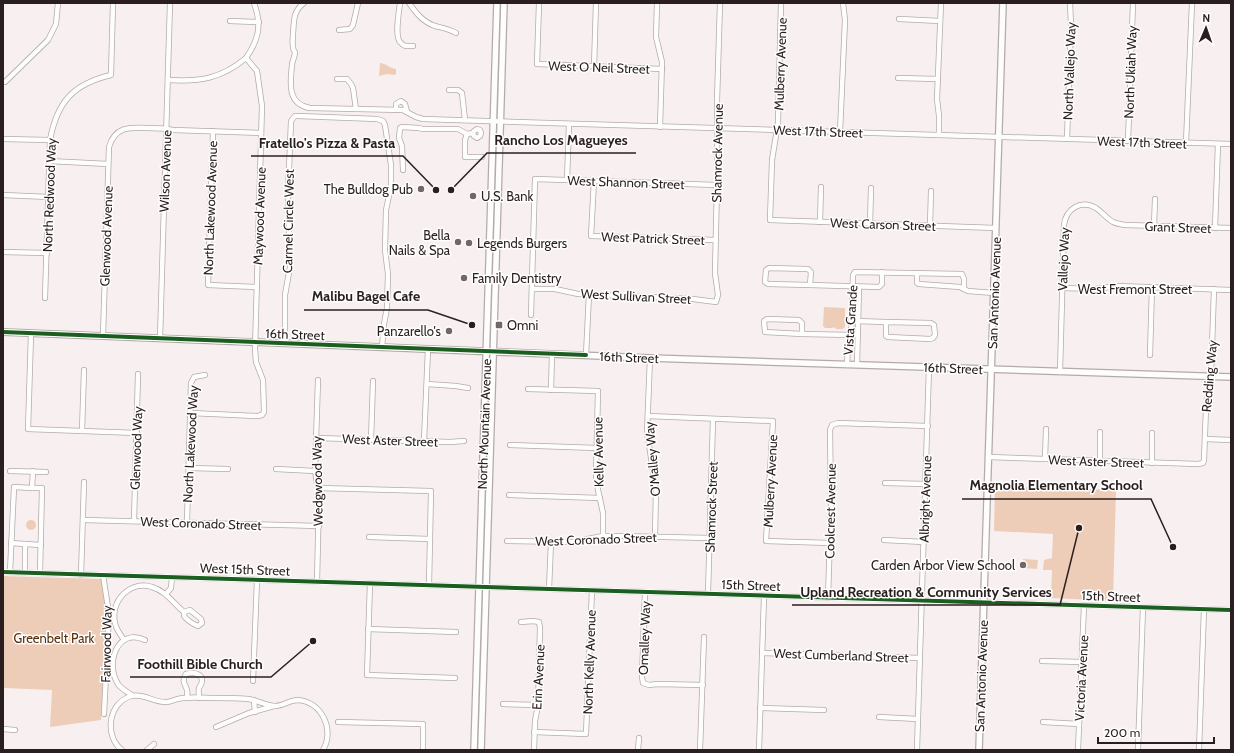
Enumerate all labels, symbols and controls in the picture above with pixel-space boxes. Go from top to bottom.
north arrow [1186,8,1226,48]
text: N [1202,11,1210,25]
street label: Mulberry Avenue [770,17,790,111]
street label: North Vallejo Way [1059,21,1080,120]
street label: North Ukiah Way [1120,25,1140,119]
street label: West O Neil Street [548,57,651,77]
street label: Shamrock Avenue [708,103,726,203]
street label: West 17th Street [773,121,864,141]
callout: Rancho Los Magueyes [487,127,636,153]
street label: Wilson Avenue [156,129,174,212]
callout: Fratello's Pizza & Pasta [251,130,403,156]
text: Rancho Los Magueyes [494,131,628,149]
street label: West 17th Street [1097,132,1188,152]
text: Fratello's Pizza & Pasta [259,134,395,152]
street label: North Redwood Way [39,137,59,252]
street label: North Lakewood Avenue [200,140,220,276]
street label: Maywood Avenue [249,166,269,265]
street label: Carmel Circle West [279,168,297,273]
street label: West Shannon Street [567,172,685,192]
place label: The Bulldog Pub [324,181,413,197]
marker: The Bulldog Pub [416,184,426,194]
street label: Glenwood Avenue [96,185,116,287]
place label: U.S. Bank [481,188,533,204]
marker: U.S. Bank [468,191,478,201]
street label: West Carson Street [830,214,937,234]
street label: Grant Street [1144,218,1212,236]
place label: Bella Nails & Spa [389,227,451,258]
street label: Vallejo Way [1054,227,1073,291]
street label: West Patrick Street [601,228,706,248]
place label: Legends Burgers [477,235,568,251]
street label: San Antonio Avenue [984,236,1004,349]
marker: Bella Nails & Spa [453,237,463,247]
marker: Legends Burgers [464,238,474,248]
place label: Family Dentistry [472,270,562,286]
marker: Family Dentistry [459,273,469,283]
street label: West Fremont Street [1078,281,1193,297]
callout: Malibu Bagel Cafe [304,284,428,310]
street label: Vista Grande [840,284,860,356]
street label: West Sullivan Street [580,285,692,307]
text: Malibu Bagel Cafe [312,287,420,305]
place label: Omni [507,317,538,333]
marker: Omni [494,320,504,330]
place label: Panzarello's [377,323,442,339]
street label: 16th Street [265,325,326,343]
marker: Panzarello's [444,326,454,336]
street label: Redding Way [1198,339,1220,413]
street label: 16th Street [599,348,660,366]
street label: North Mountain Avenue [474,358,494,490]
street label: 16th Street [923,359,984,377]
street label: North Lakewood Way [179,384,201,503]
street label: Glenwood Way [127,406,145,490]
street label: Kelly Avenue [589,416,607,487]
street label: O'Malley Way [641,420,663,497]
street label: West Aster Street [342,430,439,450]
street label: Mulberry Avenue [760,434,780,528]
street label: Wedgwood Way [308,435,326,526]
street label: West Aster Street [1048,451,1145,471]
street label: Albright Avenue [915,455,935,543]
street label: Shamrock Street [701,460,721,553]
street label: Coolcrest Avenue [821,463,839,559]
callout: Magnolia Elementary School [962,473,1151,499]
text: Magnolia Elementary School [969,476,1143,494]
street label: West Coronado Street [140,513,263,533]
street label: West Coronado Street [535,529,658,549]
place label: Carden Arbor View School [871,557,1015,573]
street label: West 15th Street [200,559,291,579]
marker: Carden Arbor View School [1018,560,1028,570]
street label: 15th Street [721,576,781,594]
callout: Upland Recreation & Community Services [792,579,1060,605]
text: Upland Recreation & Community Services [800,583,1052,601]
street label: 15th Street [1081,587,1141,605]
street label: Omalley Way [635,600,653,675]
street label: Fairwood Way [97,605,115,683]
street label: North Kelly Avenue [579,609,599,715]
street label: San Antonio Avenue [971,619,991,732]
park label: Greenbelt Park [14,630,95,646]
street label: Victoria Avenue [1071,634,1091,721]
street label: Erin Avenue [528,644,548,710]
street label: West Cumberland Street [773,645,909,665]
callout: Foothill Bible Church [130,651,271,677]
text: Foothill Bible Church [137,655,263,673]
scale bar [1098,719,1214,745]
text: 200 m [1104,725,1140,740]

